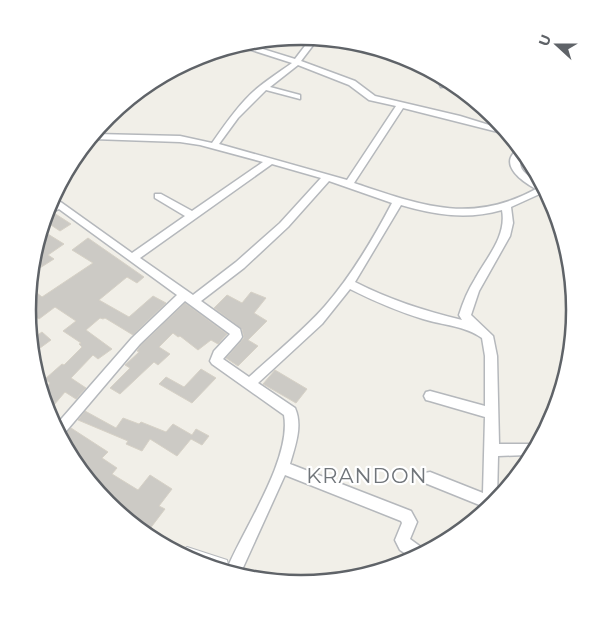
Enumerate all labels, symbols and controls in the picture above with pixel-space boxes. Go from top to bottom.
north arrow [532,20,582,70]
text: U [534,32,555,49]
district label: KRANDON [306,463,428,488]

